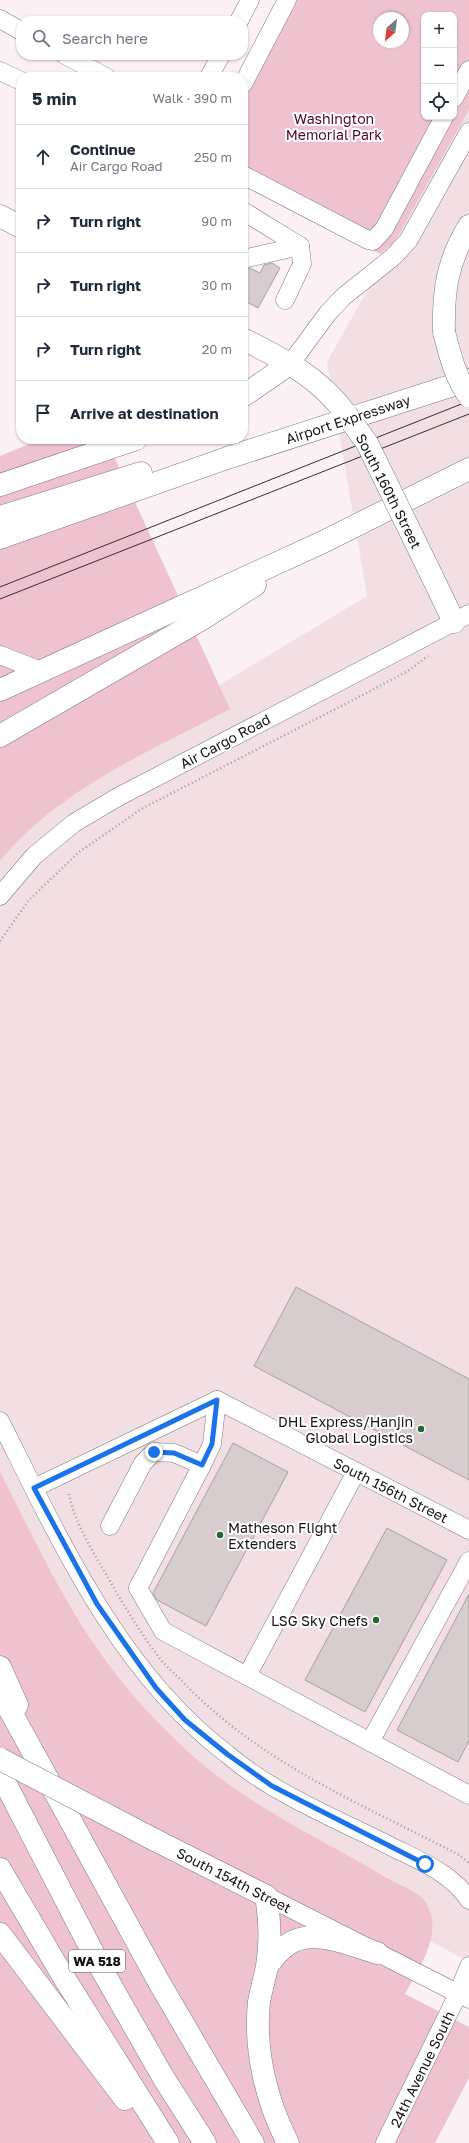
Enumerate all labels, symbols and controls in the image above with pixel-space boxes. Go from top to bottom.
north arrow [373,12,409,48]
map controls [421,12,457,120]
button: + [421,12,457,48]
search box [16,16,248,60]
icon: search [30,27,52,49]
text: Search here [62,29,148,47]
button: − [421,48,457,84]
button: locate [421,84,457,120]
text: 5 min [32,88,76,109]
text: Walk · 390 m [153,90,232,106]
park label: Washington Memorial Park [286,110,382,143]
text: Continue [70,140,136,158]
icon: ahead [32,146,54,168]
text: 250 m [194,149,232,165]
text: Air Cargo Road [70,158,163,174]
icon: right [32,210,54,232]
text: Turn right [70,212,141,230]
text: 90 m [201,213,232,229]
icon: right [32,274,54,296]
text: Turn right [70,276,141,294]
text: 30 m [202,277,232,293]
icon: right [32,338,54,360]
text: Turn right [70,340,141,358]
text: 20 m [202,341,232,357]
street label: Airport Expressway [284,391,413,447]
icon: arrive [32,402,54,424]
text: Arrive at destination [70,404,219,422]
street label: South 160th Street [353,431,425,551]
street label: Air Cargo Road [177,710,273,772]
place label: DHL Express/Hanjin Global Logistics [278,1413,413,1446]
marker: DHL Express/Hanjin Global Logistics [416,1424,426,1434]
route end [145,1443,163,1461]
street label: South 156th Street [331,1454,451,1526]
place label: Matheson Flight Extenders [228,1519,337,1552]
marker: Matheson Flight Extenders [215,1530,225,1540]
place label: LSG Sky Chefs [271,1612,368,1629]
marker: LSG Sky Chefs [371,1615,381,1625]
street label: South 154th Street [174,1844,294,1916]
route start [416,1855,434,1873]
road number: WA 518 [69,1950,125,1972]
street label: 24th Avenue South [386,2008,458,2130]

